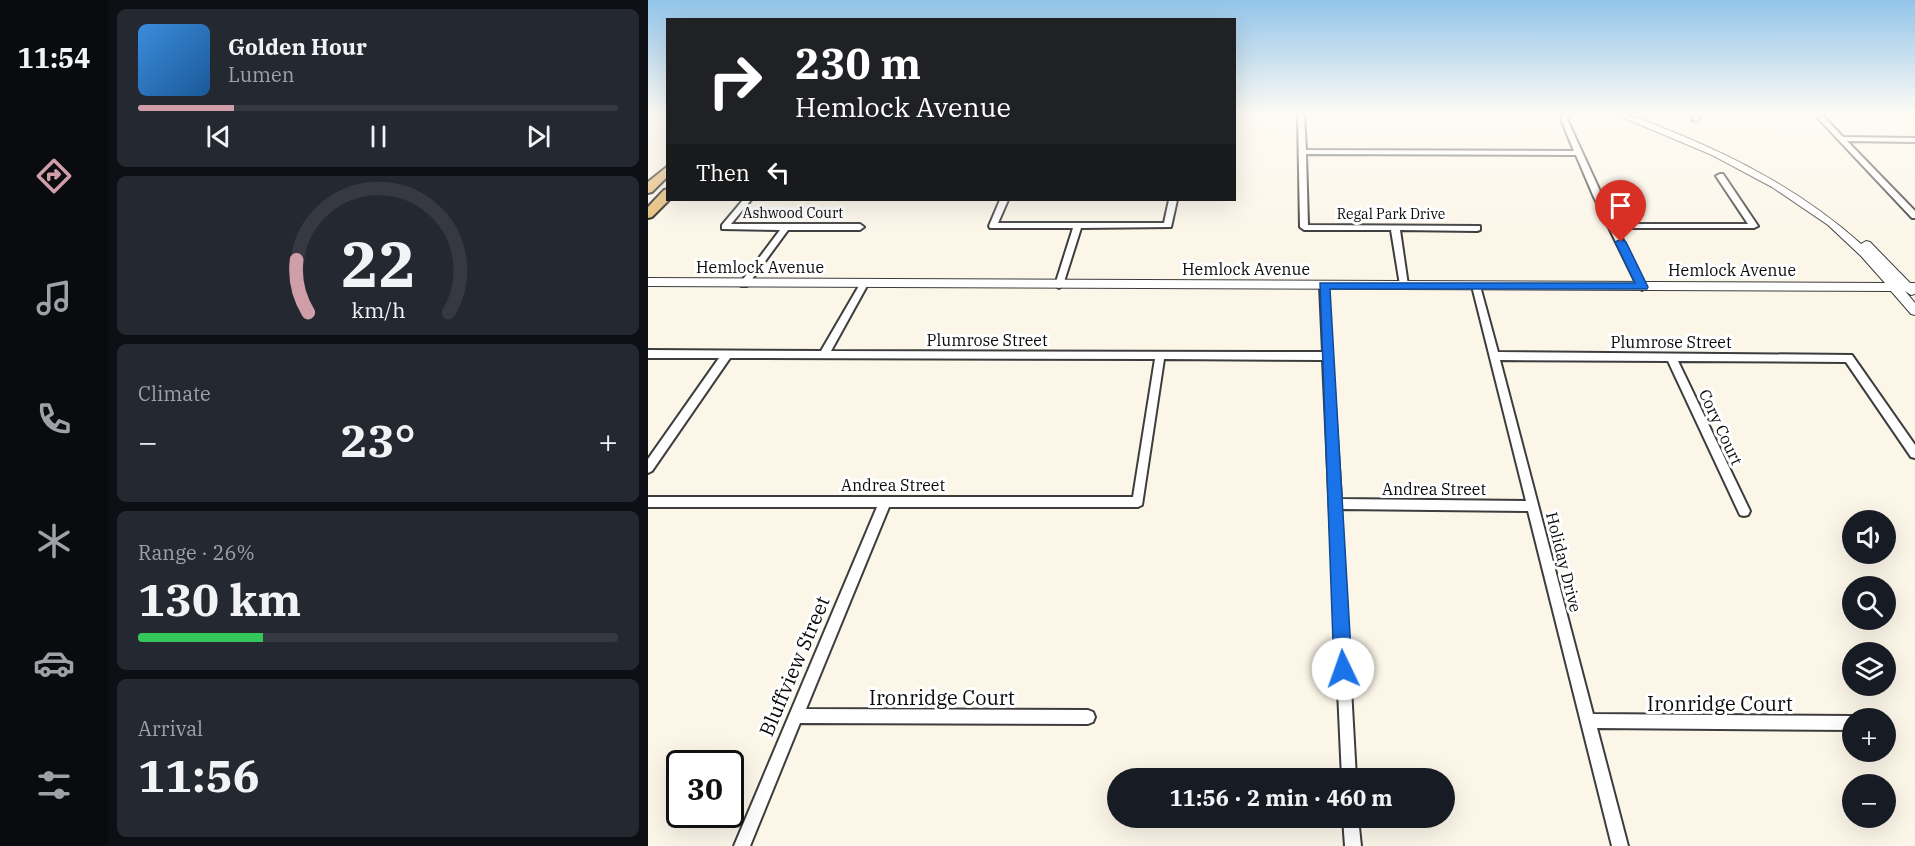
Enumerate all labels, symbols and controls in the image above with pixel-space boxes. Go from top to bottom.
text: Golden Hour [228,32,367,61]
text: 230 m [795,36,921,91]
text: 11:54 [18,40,90,75]
icon: right [696,42,774,120]
text: Lumen [228,61,295,88]
text: Hemlock Avenue [795,89,1011,124]
icon: previous [202,120,235,153]
icon: pause [362,120,395,153]
icon: next [522,120,555,153]
icon: directions [33,155,75,197]
icon: left [762,156,795,189]
text: Then [696,158,750,187]
pin [1595,180,1646,242]
icon: arrive [1604,189,1637,222]
street label: Ashwood Court [743,204,843,222]
street label: Regal Park Drive [1337,205,1445,223]
text: 22 [341,223,415,304]
street label: Hemlock Avenue [696,257,824,277]
street label: Hemlock Avenue [1182,259,1310,279]
street label: Hemlock Avenue [1668,260,1796,280]
icon: music [33,277,75,319]
text: km/h [351,296,405,324]
street label: Plumrose Street [926,330,1048,350]
street label: Plumrose Street [1610,332,1732,352]
text: Climate [138,380,211,407]
street label: Cory Court [1695,386,1747,468]
icon: phone [33,398,75,440]
text: 23° [340,411,416,469]
text: − [138,420,158,463]
text: + [598,420,618,463]
street label: Andrea Street [841,475,945,495]
street label: Andrea Street [1382,479,1486,499]
street label: Holiday Drive [1542,510,1586,614]
map controls [1842,510,1896,828]
button: sound [1842,510,1896,564]
icon: climate [33,520,75,562]
text: Range · 26% [138,539,255,566]
text: 130 km [138,570,301,628]
button: search [1842,576,1896,630]
street label: Bluffview Street [752,592,836,740]
position arrow [1311,637,1375,701]
icon: car [33,642,75,684]
button: layers [1842,642,1896,696]
street label: Ironridge Court [869,684,1015,711]
street label: Ironridge Court [1647,690,1793,717]
button: + [1842,708,1896,762]
text: Arrival [138,715,203,742]
text: 11:56 [138,746,260,804]
speed limit sign: 30 [666,750,744,828]
icon: filters [33,764,75,806]
button: − [1842,774,1896,828]
text: 11:56 · 2 min · 460 m [1169,783,1393,812]

